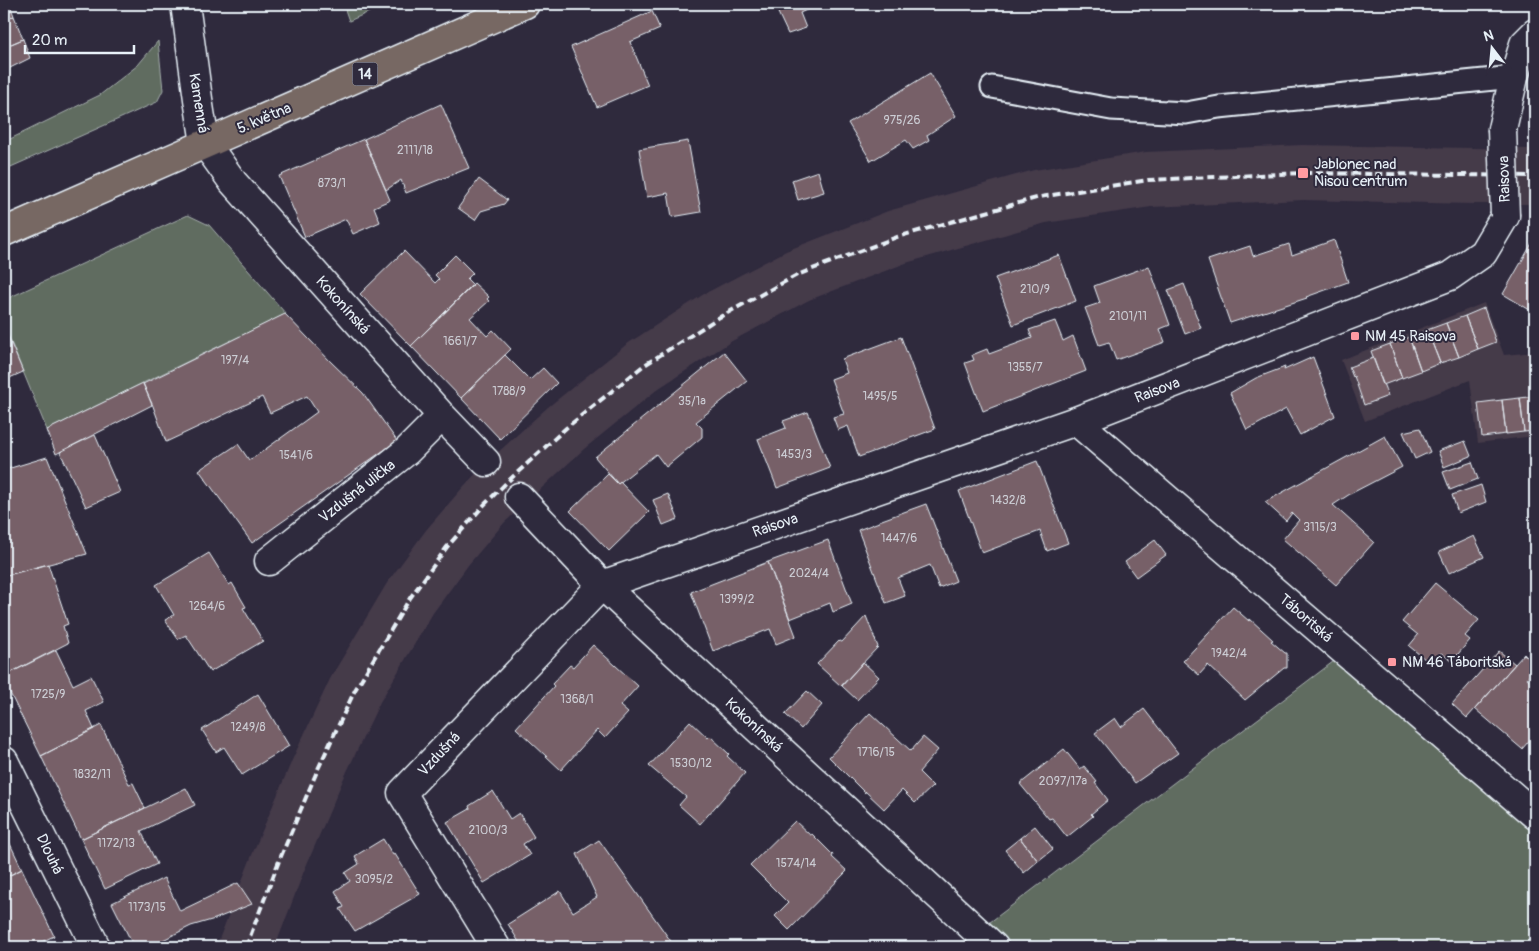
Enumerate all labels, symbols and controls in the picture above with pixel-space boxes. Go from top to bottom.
scale bar [25,22,134,54]
north arrow [1466,22,1516,72]
text: N [1482,27,1495,45]
text: 20 m [32,31,67,50]
road number: 14 [352,62,378,86]
street label: Kamenná [184,72,213,134]
street label: 5. května [234,99,294,138]
house number: 975/26 [883,113,921,128]
house number: 2111/18 [397,143,433,158]
place label: Jablonec nad Nisou centrum [1314,155,1407,191]
street label: Raisova [1494,155,1515,203]
marker: Jablonec nad Nisou centrum [1296,166,1310,180]
house number: 873/1 [318,176,346,191]
street label: Kokonínská [311,272,374,338]
house number: 210/9 [1020,282,1050,297]
house number: 2101/11 [1109,309,1147,324]
place label: NM 45 Raisova [1365,327,1456,346]
marker: NM 45 Raisova [1349,330,1361,342]
house number: 1661/7 [443,334,478,349]
house number: 197/4 [221,353,249,368]
house number: 1355/7 [1007,360,1043,375]
street label: Raisova [1132,373,1182,408]
house number: 1788/9 [492,384,526,399]
house number: 1495/5 [862,389,898,404]
house number: 35/1a [678,394,706,409]
house number: 1453/3 [776,447,812,462]
house number: 1541/6 [279,448,313,463]
street label: Vzdušná ulička [315,456,399,527]
house number: 1432/8 [990,493,1026,508]
street label: Raisova [750,509,800,542]
house number: 3115/3 [1303,520,1337,535]
house number: 1447/6 [881,531,917,546]
house number: 2024/4 [789,566,829,581]
street label: Táboritská [1275,590,1336,647]
house number: 1399/2 [720,592,755,607]
house number: 1264/6 [189,599,225,614]
house number: 1942/4 [1211,646,1247,661]
place label: NM 46 Táboritská [1402,653,1512,672]
marker: NM 46 Táboritská [1386,656,1398,668]
house number: 1725/9 [31,687,65,702]
house number: 1368/1 [560,692,594,707]
street label: Kokonínská [721,694,787,757]
house number: 1249/8 [231,720,265,735]
street label: Vzdušná [414,728,465,781]
house number: 1716/15 [857,745,895,760]
house number: 1530/12 [670,756,712,771]
house number: 1832/11 [73,767,111,782]
house number: 2097/17a [1039,774,1088,789]
house number: 2100/3 [469,823,508,838]
street label: Dlouhá [32,831,67,878]
house number: 1172/13 [97,836,135,851]
house number: 1574/14 [776,856,816,871]
house number: 3095/2 [355,872,394,887]
house number: 1173/15 [128,900,166,915]

